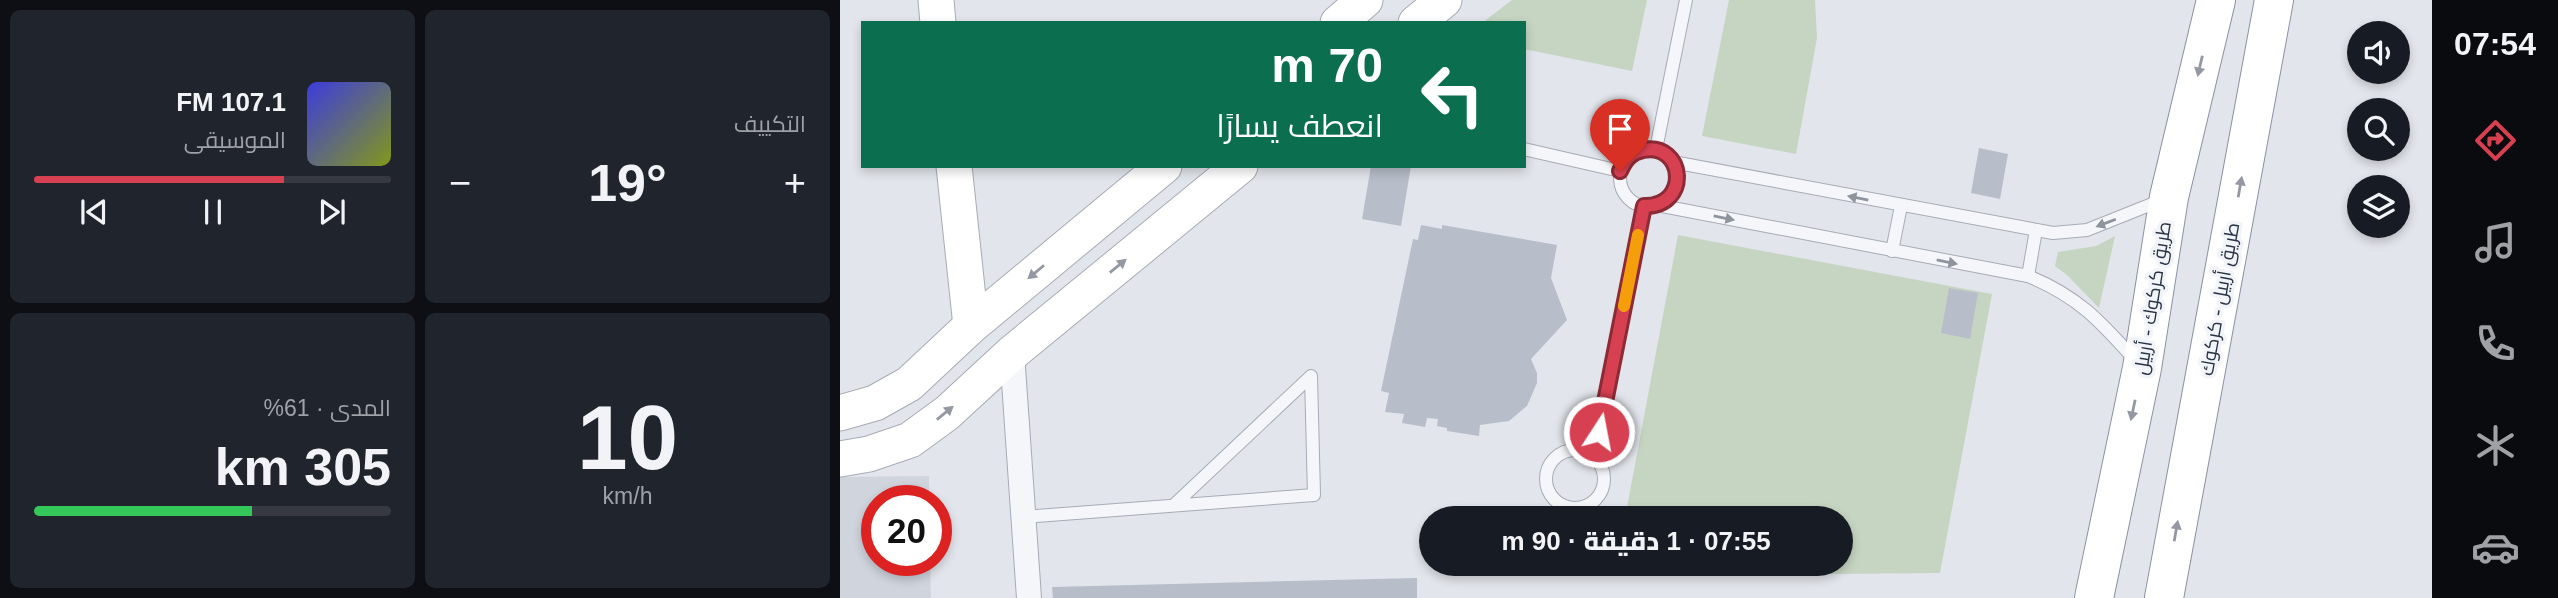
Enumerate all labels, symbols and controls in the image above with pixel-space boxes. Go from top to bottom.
map controls [2347,21,2410,238]
button: sound [2347,21,2410,84]
text: 07:54 [2454,26,2536,62]
text: 70 m [1271,38,1383,92]
icon: left [1407,49,1498,140]
one-way arrow [2194,55,2205,77]
text: 107.1 FM [176,87,286,117]
button: search [2347,98,2410,161]
pin [1590,99,1650,171]
text: انعطف يسارًا [1216,108,1383,144]
icon: arrive [1601,110,1639,148]
text: التكييف [734,111,806,137]
icon: directions [2471,116,2520,165]
text: الموسيقى [184,127,286,153]
text: 19° [588,154,667,212]
text: − [449,162,471,204]
text: + [784,162,806,204]
button: layers [2347,175,2410,238]
one-way arrow [2234,176,2245,198]
one-way arrow [1847,192,1869,203]
icon: previous [75,193,113,231]
icon: pause [194,193,232,231]
icon: next [313,193,351,231]
one-way arrow [1713,213,1735,224]
one-way arrow [2095,218,2116,229]
icon: music [2471,218,2520,267]
street label: طريق كركوك - أربيل [2129,220,2177,377]
street label: طريق أربيل - كركوك [2195,221,2245,378]
one-way arrow [1936,257,1958,268]
one-way arrow [1110,259,1127,274]
one-way arrow [1027,264,1044,279]
icon: phone [2471,319,2520,368]
text: 10 [577,387,678,488]
text: المدى · 61% [264,395,391,421]
position arrow [1562,395,1636,469]
one-way arrow [2128,399,2139,421]
one-way arrow [937,406,954,421]
icon: climate [2471,421,2520,470]
text: 305 km [215,438,391,496]
text: km/h [603,483,652,509]
speed limit sign: 20 [861,485,952,576]
one-way arrow [2171,520,2182,542]
icon: car [2471,523,2520,572]
text: 07:55 · 1 دقيقة · 90 m [1501,526,1771,556]

